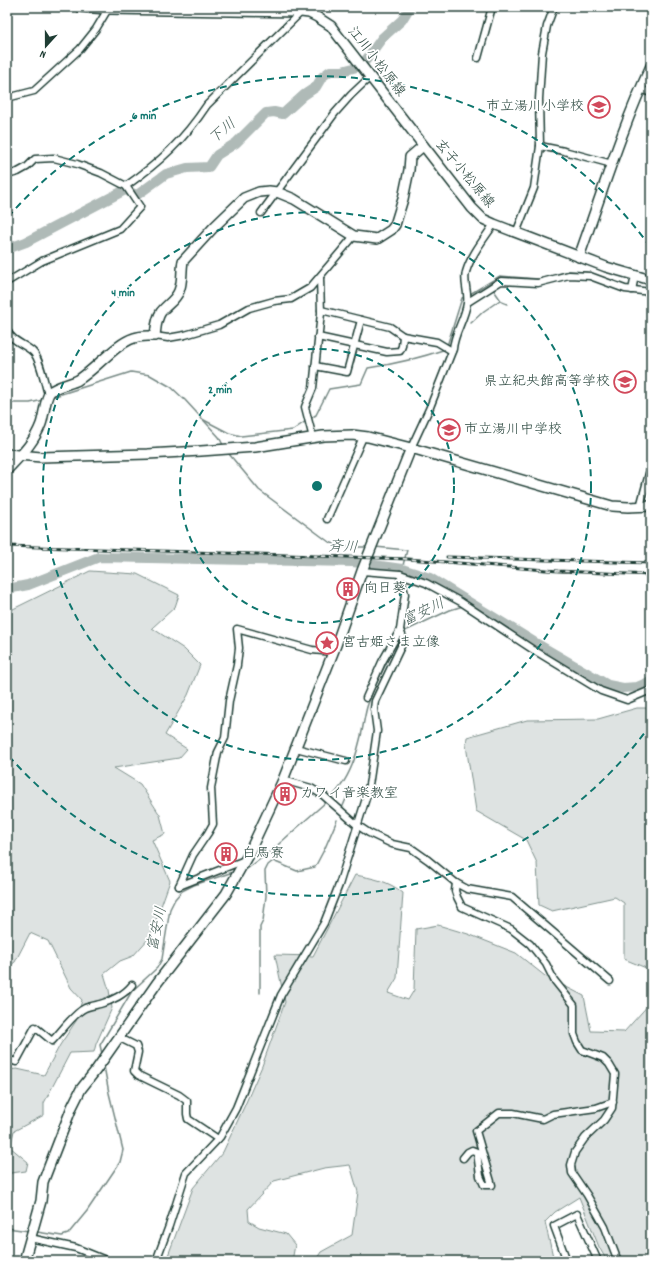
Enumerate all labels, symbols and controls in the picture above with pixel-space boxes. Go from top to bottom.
street label: 江川小松原線 [342,23,410,101]
north arrow [26,26,66,66]
text: N [37,45,49,62]
school or university icon: 市立湯川小学校 [586,94,612,120]
place label: 市立湯川小学校 [486,97,584,117]
text: 6 min [132,108,157,125]
water label: 下川 [204,114,242,150]
street label: 玄子小松原線 [429,135,499,213]
text: 4 min [111,285,135,302]
school or university icon: 県立紀央館高等学校 [612,369,638,395]
place label: 県立紀央館高等学校 [484,372,610,392]
text: 2 min [208,382,232,399]
school or university icon: 市立湯川中学校 [436,417,462,443]
place label: 市立湯川中学校 [464,420,562,440]
centre of rings [310,479,324,493]
water label: 斉川 [327,536,359,560]
building icon: 向日葵 [335,576,361,602]
place label: 向日葵 [364,579,406,599]
water label: 富安川 [399,593,449,633]
place icon: 宮古姫さま立像 [314,630,340,656]
place label: 宮古姫さま立像 [342,633,440,653]
building icon: カワイ音楽教室 [272,781,298,807]
place label: カワイ音楽教室 [300,784,398,804]
building icon: 白馬寮 [213,841,239,867]
place label: 白馬寮 [242,844,284,864]
water label: 富安川 [143,905,173,953]

